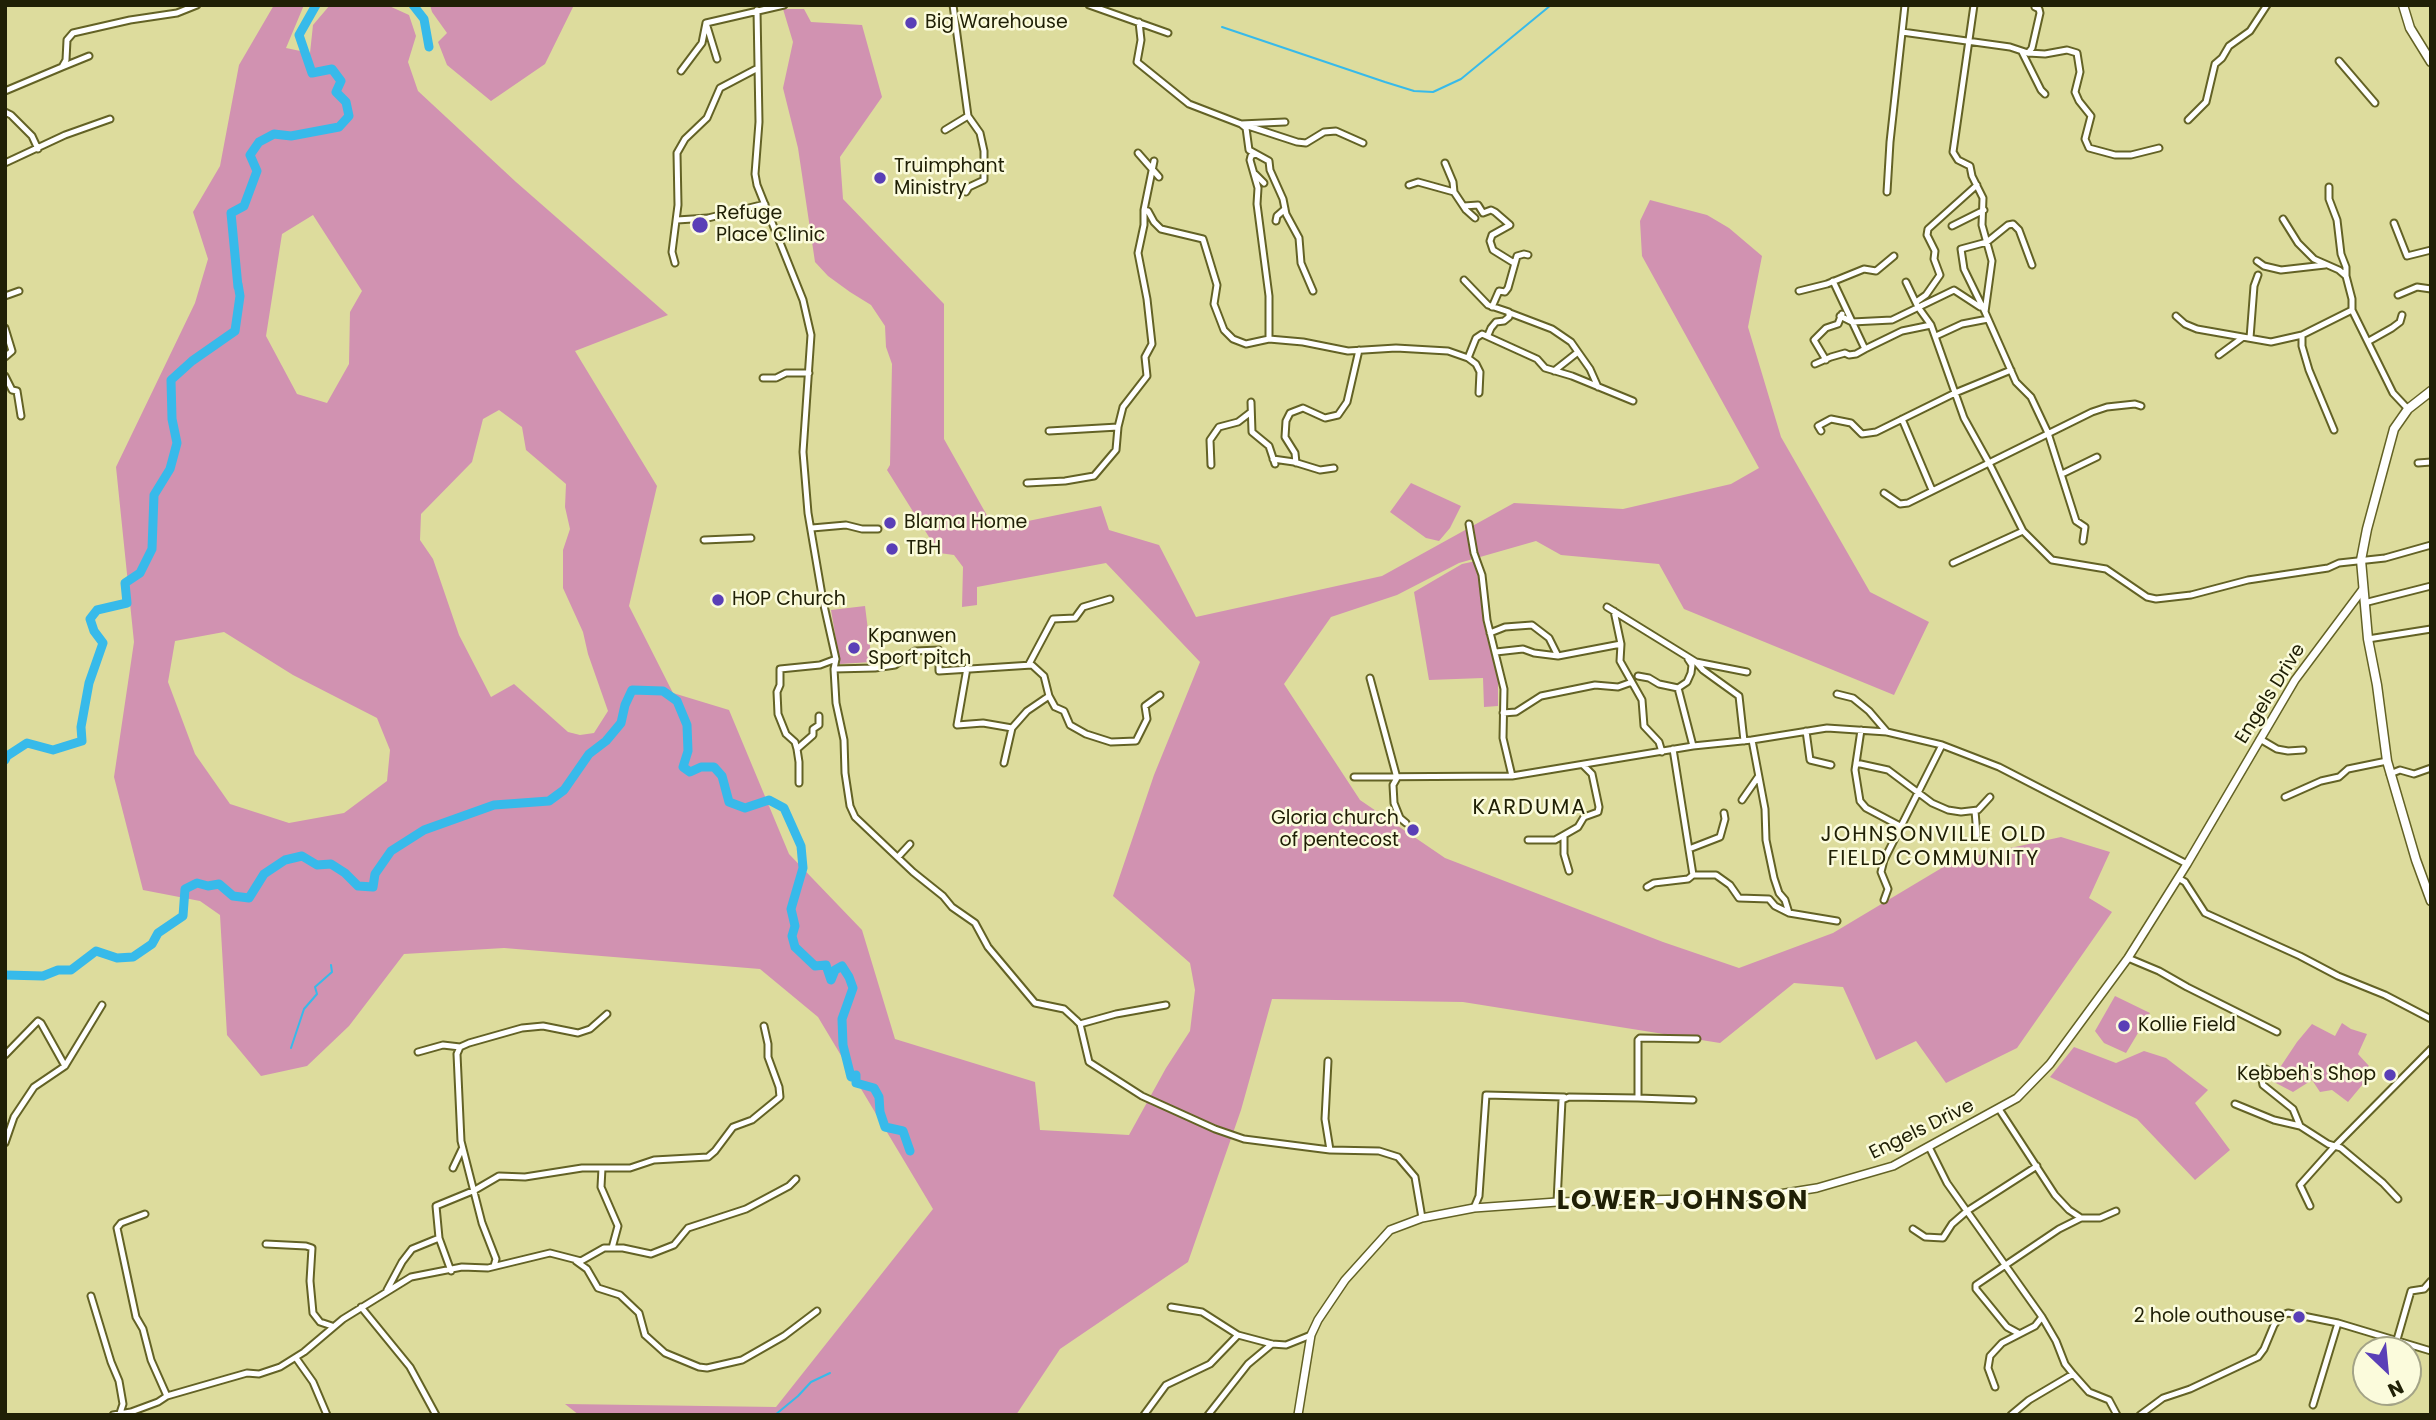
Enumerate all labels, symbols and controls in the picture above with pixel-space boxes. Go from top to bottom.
place label: Big Warehouse [925,12,1068,34]
marker: Big Warehouse [903,15,919,31]
place label: Truimphant Ministry [894,156,1005,200]
marker: Truimphant Ministry [872,170,888,186]
place label: Refuge Place Clinic [716,203,825,247]
marker: Refuge Place Clinic [690,215,710,235]
place label: Blama Home [904,512,1027,534]
marker: Blama Home [882,515,898,531]
place label: TBH [906,538,941,560]
marker: TBH [884,541,900,557]
place label: HOP Church [732,589,846,611]
marker: HOP Church [710,592,726,608]
place label: Kpanwen Sport pitch [868,626,971,670]
marker: Kpanwen Sport pitch [846,640,862,656]
street label: Engels Drive [2231,640,2311,748]
district label: KARDUMA [1473,796,1587,822]
place label: Gloria church of pentecost [1271,808,1399,852]
marker: Gloria church of pentecost [1405,822,1421,838]
district label: JOHNSONVILLE OLD FIELD COMMUNITY [1823,823,2045,873]
place label: Kollie Field [2138,1015,2236,1037]
marker: Kollie Field [2116,1018,2132,1034]
place label: Kebbeh's Shop [2237,1064,2376,1086]
marker: Kebbeh's Shop [2382,1067,2398,1083]
street label: Engels Drive [1866,1095,1978,1165]
district label: LOWER JOHNSON [1558,1186,1808,1218]
place label: 2 hole outhouse [2134,1306,2285,1328]
marker: 2 hole outhouse [2291,1309,2307,1325]
north arrow [2352,1336,2422,1406]
text: N [2383,1373,2408,1404]

